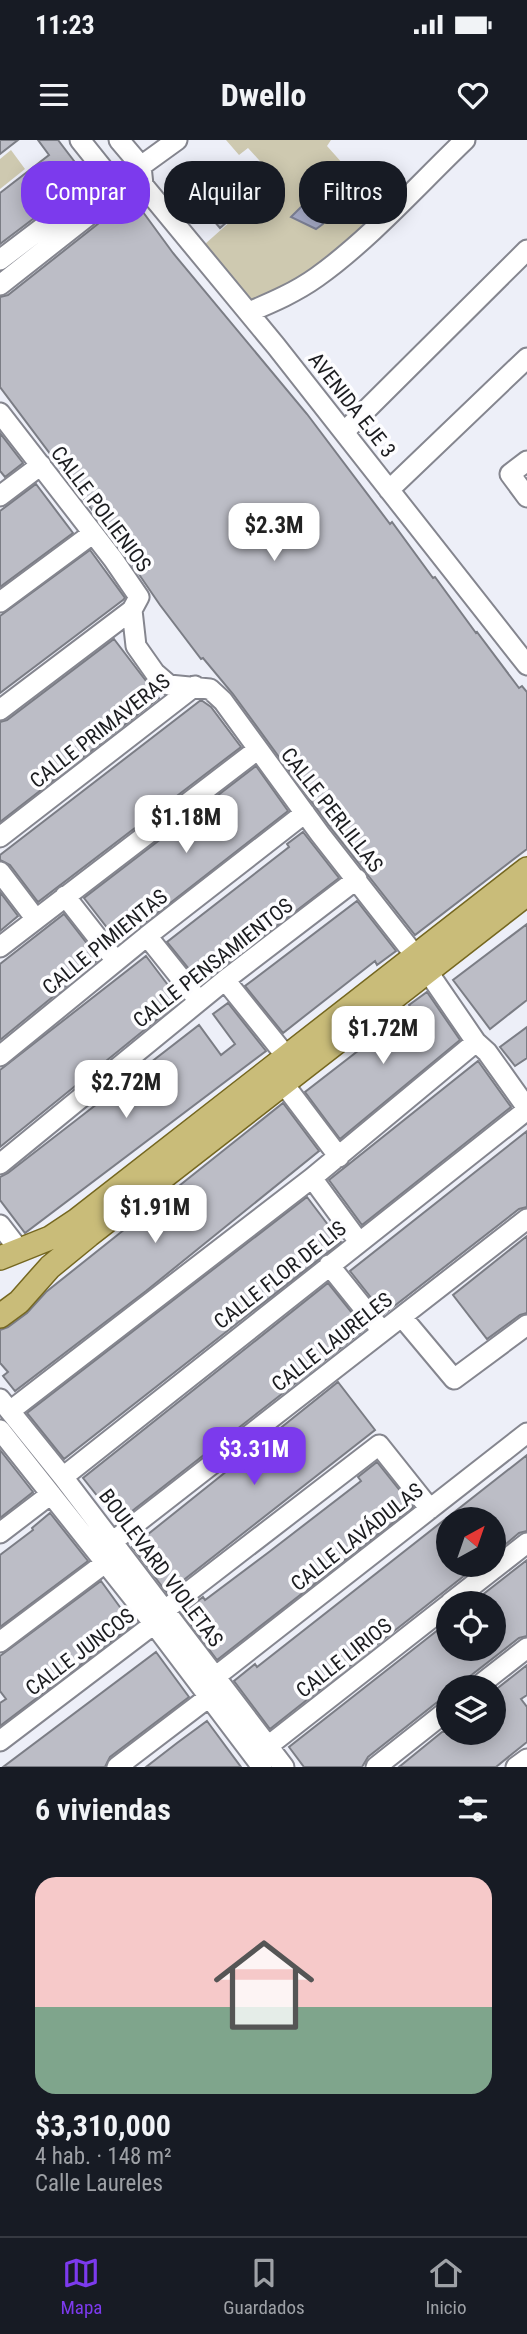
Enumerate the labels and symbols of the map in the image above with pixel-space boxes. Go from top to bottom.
street label: AVENIDA EJE 3 [304,348,400,462]
street label: CALLE POLIENIOS [46,441,156,577]
pin: $2.3M [225,504,323,563]
street label: CALLE PRIMAVERAS [25,669,175,793]
street label: CALLE PERLILLAS [276,743,388,877]
pin: $1.18M [129,796,243,855]
street label: CALLE PIMIENTAS [38,884,172,1000]
street label: CALLE PENSAMIENTOS [128,893,298,1033]
pin: $1.72M [326,1006,440,1066]
pin: $2.72M [69,1060,183,1120]
pin: $1.91M [98,1186,212,1245]
street label: CALLE FLOR DE LIS [209,1216,351,1334]
street label: CALLE LAURELES [267,1288,397,1396]
pin: $3.31M [197,1428,311,1487]
street label: CALLE LAVÁDULAS [286,1478,428,1596]
street label: BOULEVARD VIOLETAS [94,1485,228,1651]
north arrow [436,1507,506,1577]
street label: CALLE JUNCOS [21,1603,139,1701]
street label: CALLE LIRIOS [292,1613,397,1703]

